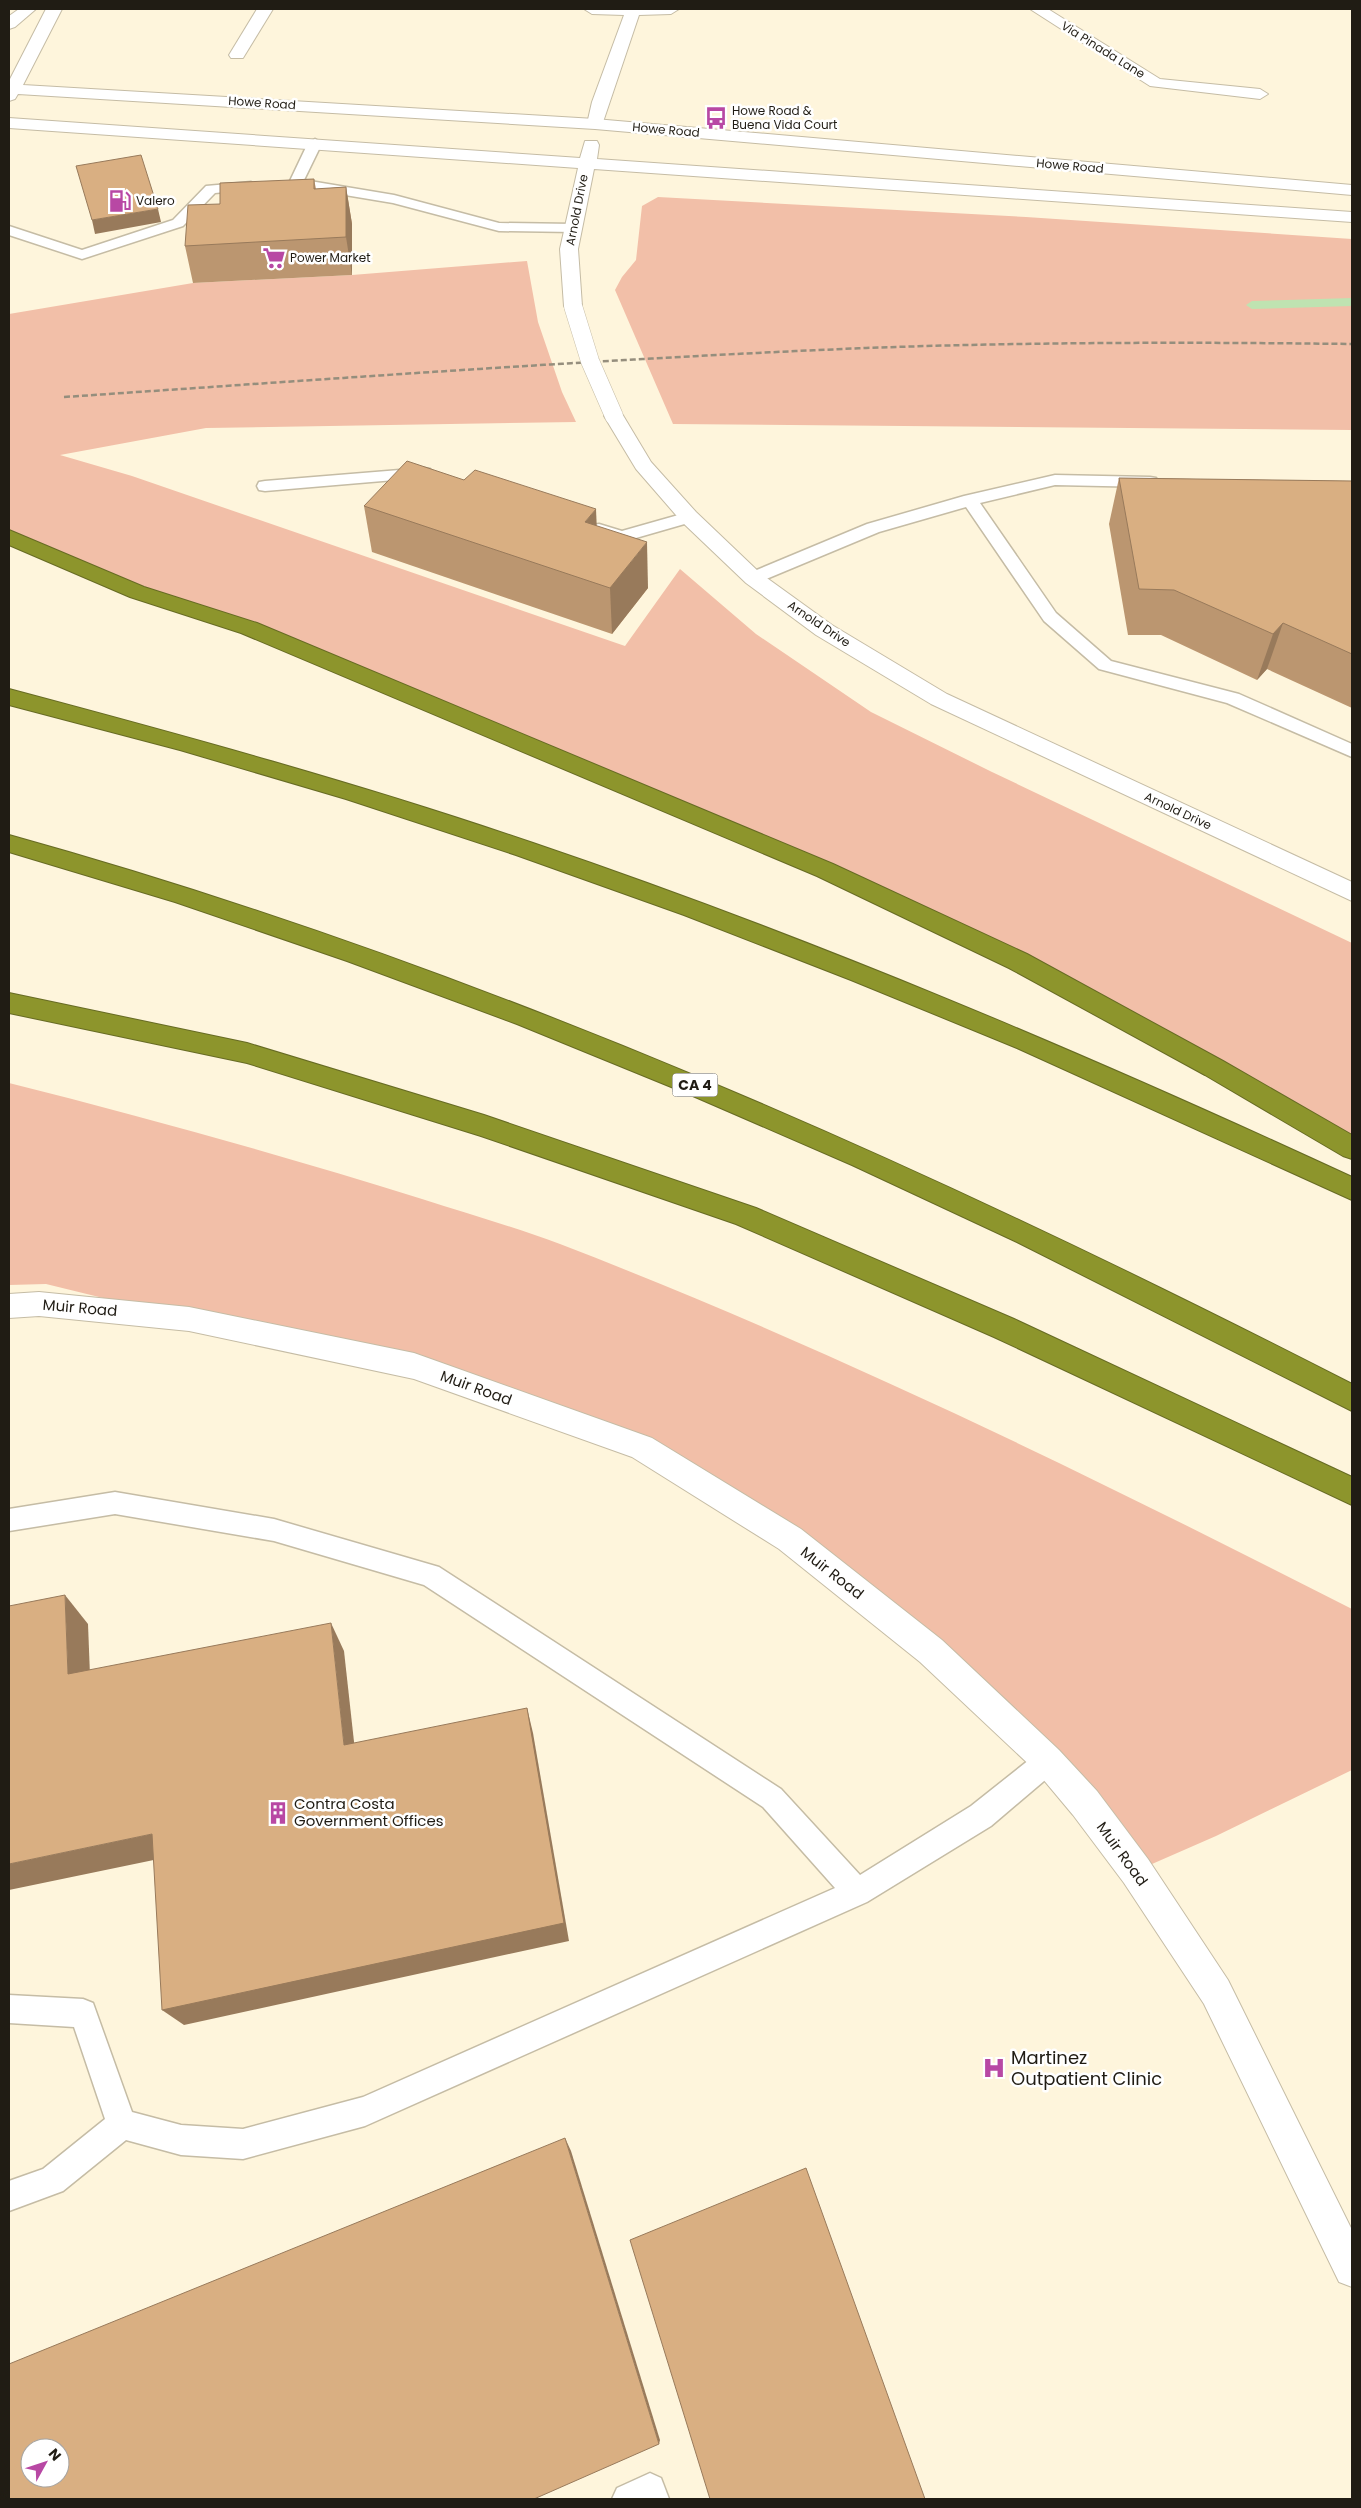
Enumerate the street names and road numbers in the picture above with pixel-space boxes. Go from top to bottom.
street label: Via Pinada Lane [1058,17,1148,82]
street label: Howe Road [228,92,296,113]
street label: Howe Road [632,118,700,141]
street label: Howe Road [1036,154,1104,177]
street label: Arnold Drive [561,173,592,247]
street label: Arnold Drive [785,596,854,651]
street label: Arnold Drive [1142,788,1215,834]
road number: CA 4 [672,1074,718,1096]
street label: Muir Road [42,1294,118,1321]
street label: Muir Road [437,1365,515,1410]
street label: Muir Road [796,1541,868,1604]
street label: Muir Road [1092,1817,1153,1890]

